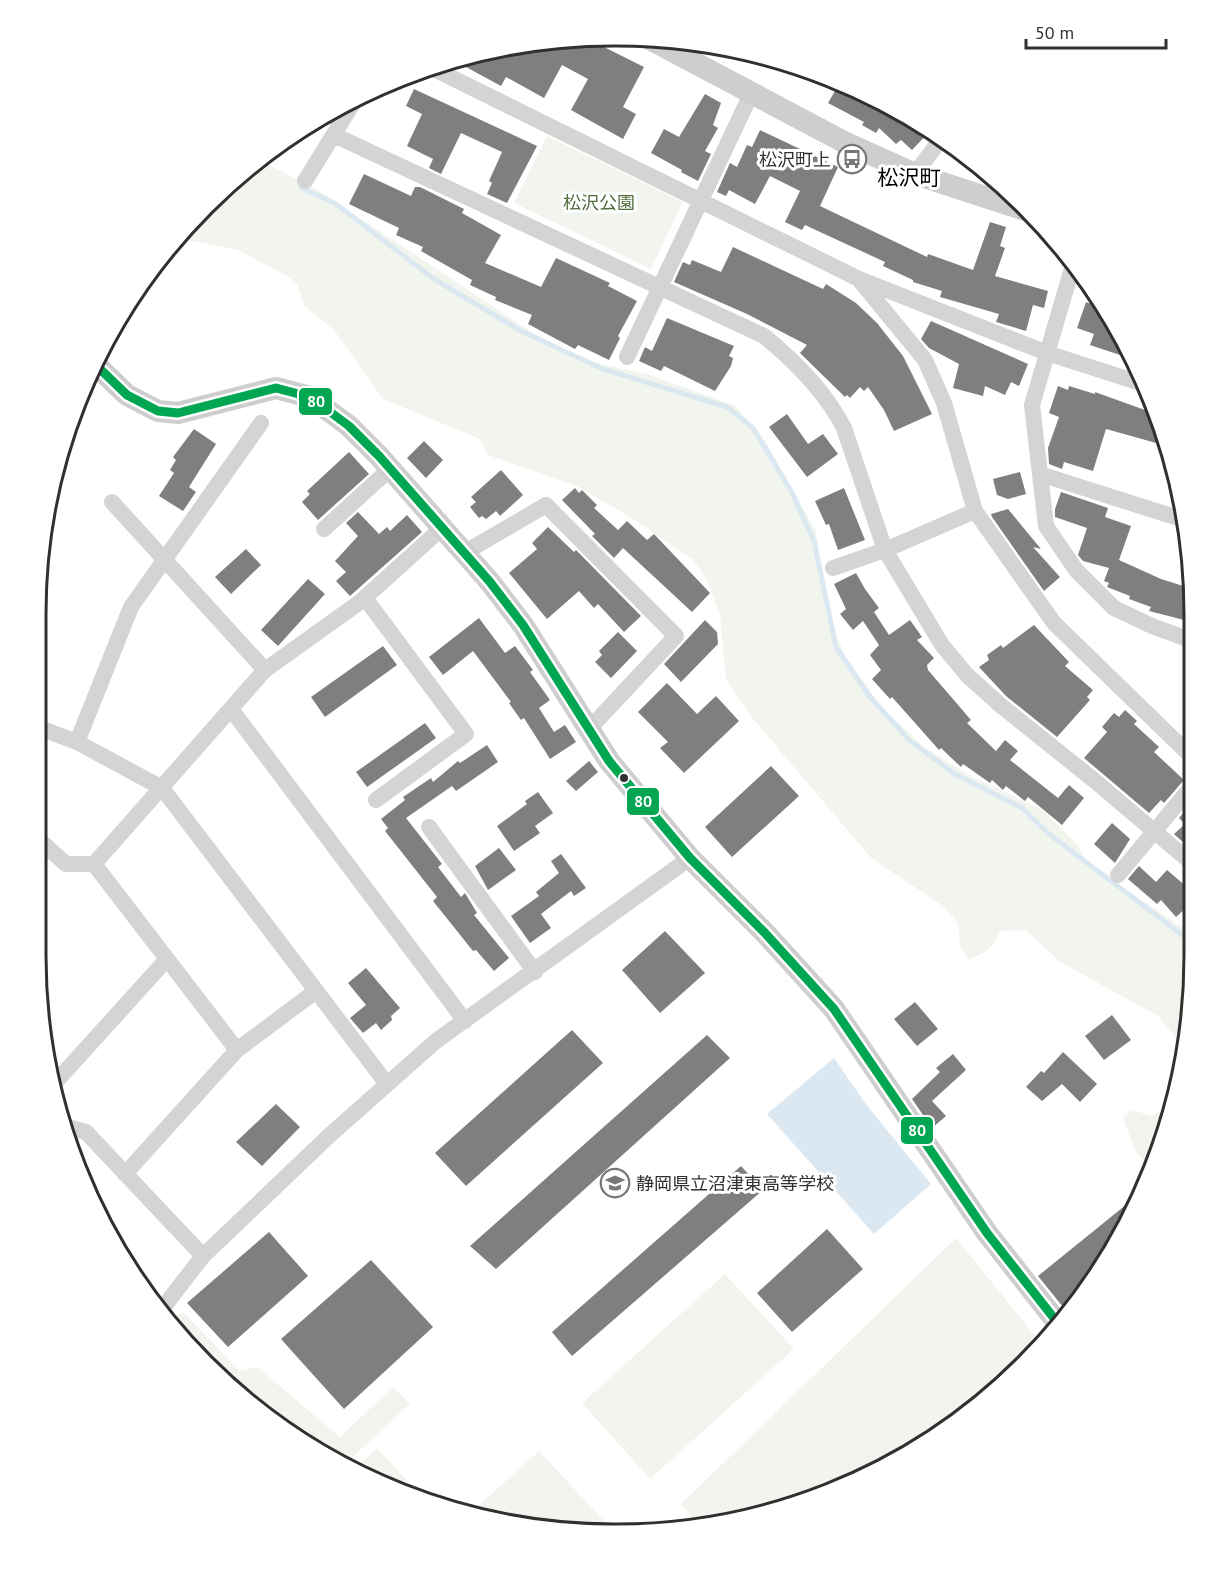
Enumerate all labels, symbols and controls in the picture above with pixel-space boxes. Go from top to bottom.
scale bar [1026,12,1166,50]
text: 50 m [1035,21,1074,44]
bus stop icon: 松沢町上 [836,143,868,175]
place label: 松沢町上 [759,148,831,171]
district label: 松沢町 [878,164,941,191]
park label: 松沢公園 [563,191,635,214]
line badge: 80 [298,387,333,416]
text: 80 [307,391,325,411]
unlabelled marker [618,772,630,784]
line badge: 80 [626,787,660,816]
text: 80 [634,791,652,811]
line badge: 80 [900,1116,934,1145]
text: 80 [908,1120,926,1140]
school or university icon: 静岡県立沼津東高等学校 [599,1167,631,1199]
place label: 静岡県立沼津東高等学校 [636,1172,834,1195]

